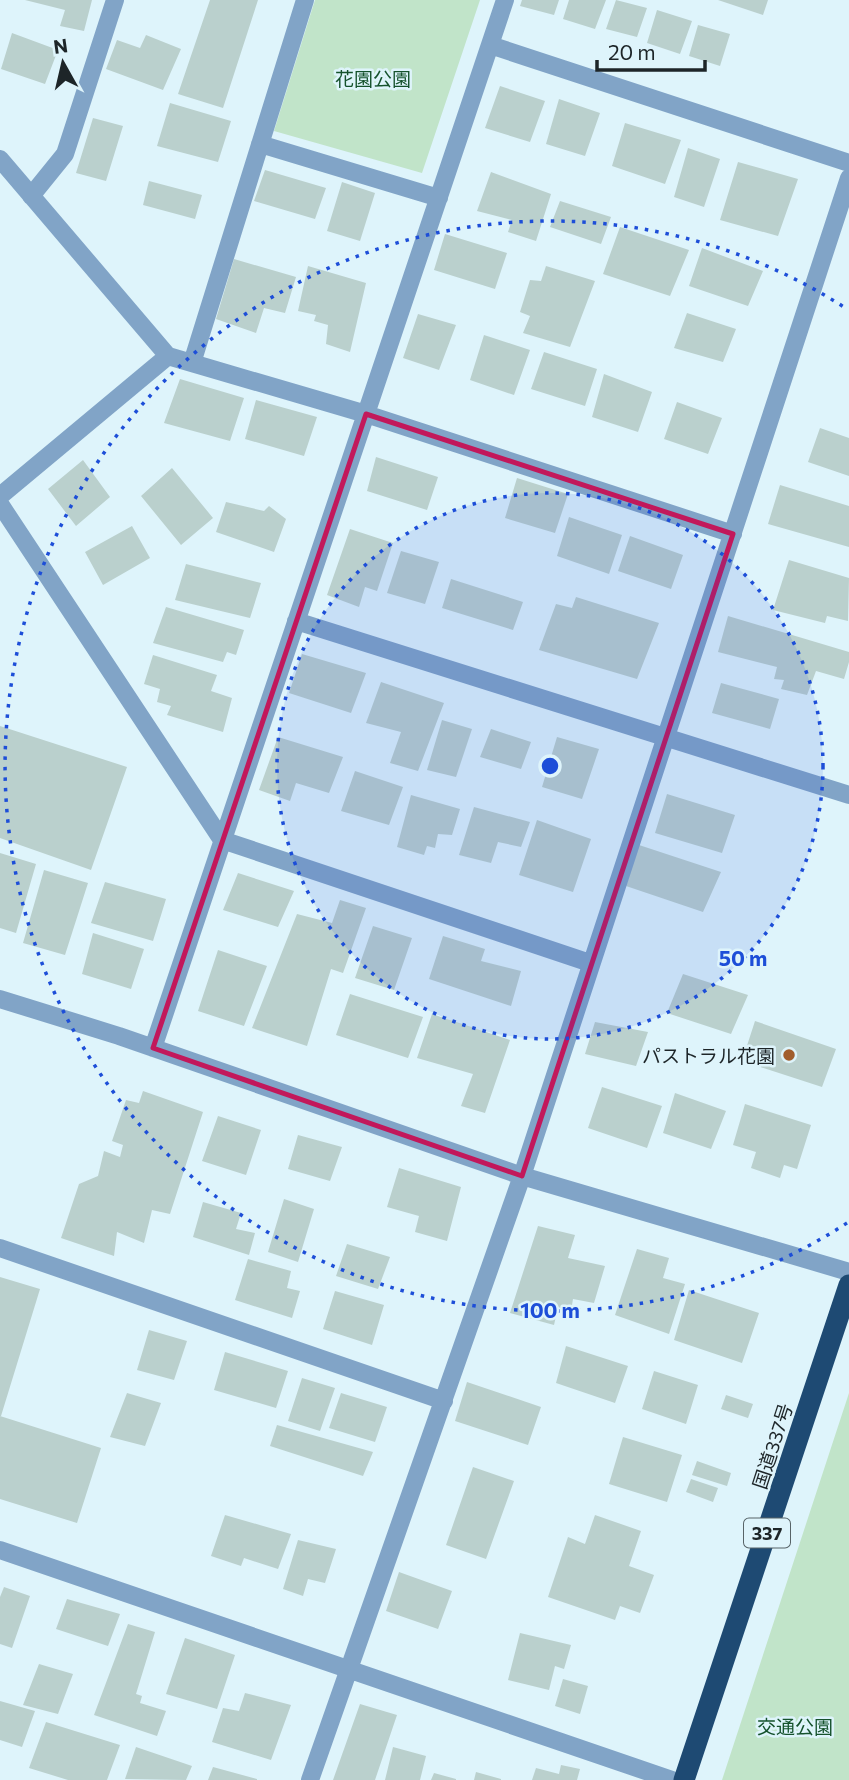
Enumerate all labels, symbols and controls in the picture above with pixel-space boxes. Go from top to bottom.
north arrow [28,28,98,98]
scale bar [597,28,706,72]
text: N [52,33,69,58]
text: 20 m [608,39,656,64]
park label: 花園公園 [335,67,411,90]
centre of rings [538,754,562,778]
text: 50 m [719,945,767,970]
place label: パストラル花園 [642,1044,775,1067]
marker: パストラル花園 [781,1047,797,1063]
text: 100 m [520,1297,580,1322]
street label: 国道337号 [747,1400,797,1492]
road number: 337 [744,1518,790,1548]
park label: 交通公園 [757,1715,833,1738]

